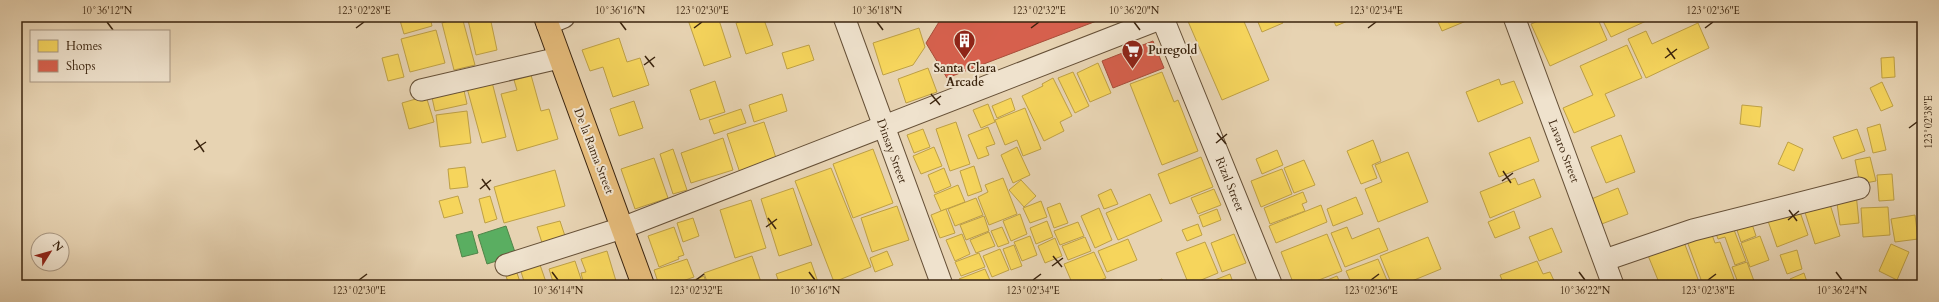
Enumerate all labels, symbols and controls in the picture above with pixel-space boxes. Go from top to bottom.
text: 10°36'12"N [82,4,133,18]
text: 123°02'28"E [337,4,391,18]
text: 10°36'16"N [595,4,646,18]
text: 123°02'30"E [675,4,729,18]
text: 10°36'18"N [852,4,903,18]
text: 123°02'32"E [1012,4,1066,18]
text: 10°36'20"N [1109,4,1160,18]
text: 123°02'34"E [1349,4,1403,18]
text: 123°02'36"E [1686,4,1740,18]
building icon: Santa Clara Arcade [952,28,978,61]
legend [30,30,170,82]
supermarket icon: Puregold [1119,37,1145,70]
text: Homes [66,38,102,54]
place label: Puregold [1148,42,1197,58]
text: Shops [66,58,95,74]
place label: Santa Clara Arcade [934,60,996,90]
text: 123°02'38"E [1922,95,1936,149]
street label: De la Rama Street [570,106,618,196]
street label: Dinsay Street [873,117,911,186]
street label: Lavaro Street [1545,117,1583,185]
street label: Rizal Street [1212,154,1248,214]
north arrow [30,232,70,272]
text: N [49,238,67,255]
text: 123°02'30"E [332,284,386,298]
text: 10°36'14"N [533,284,584,298]
text: 123°02'32"E [669,284,723,298]
text: 10°36'16"N [790,284,841,298]
text: 123°02'34"E [1006,284,1060,298]
text: 123°02'36"E [1344,284,1398,298]
text: 10°36'22"N [1560,284,1611,298]
text: 123°02'38"E [1681,284,1735,298]
text: 10°36'24"N [1817,284,1868,298]

